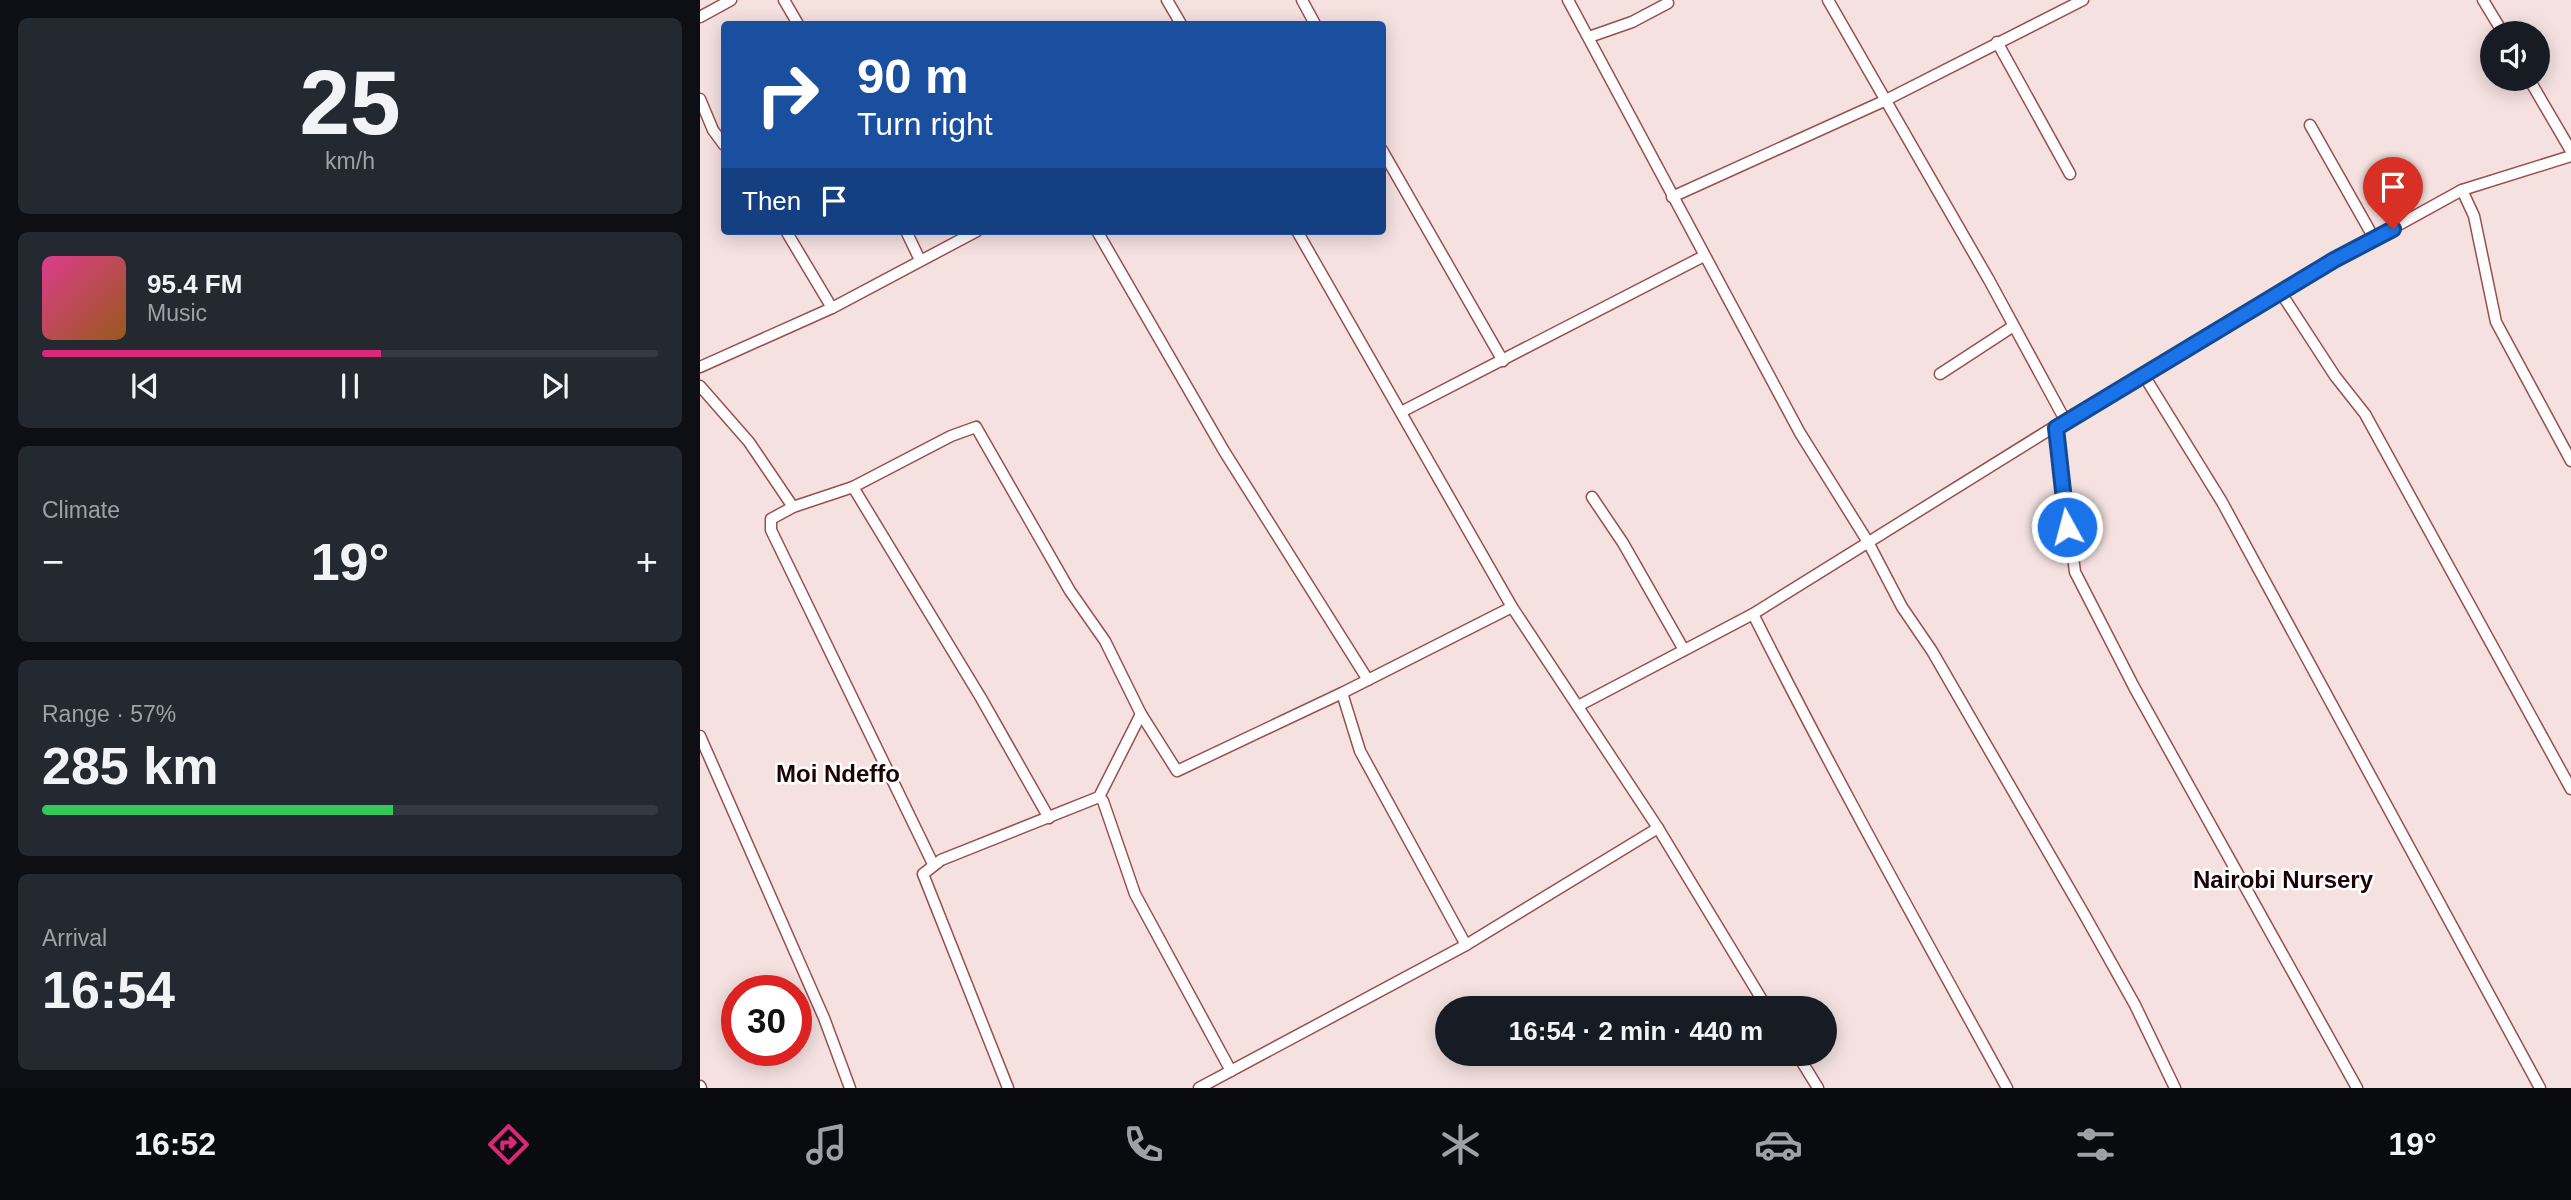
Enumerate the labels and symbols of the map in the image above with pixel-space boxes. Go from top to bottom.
pin [2363,157,2423,229]
position arrow [2030,490,2104,564]
district label: Moi Ndeffo [776,760,900,787]
district label: Nairobi Nursery [2193,866,2374,893]
speed limit sign: 30 [721,975,812,1066]

